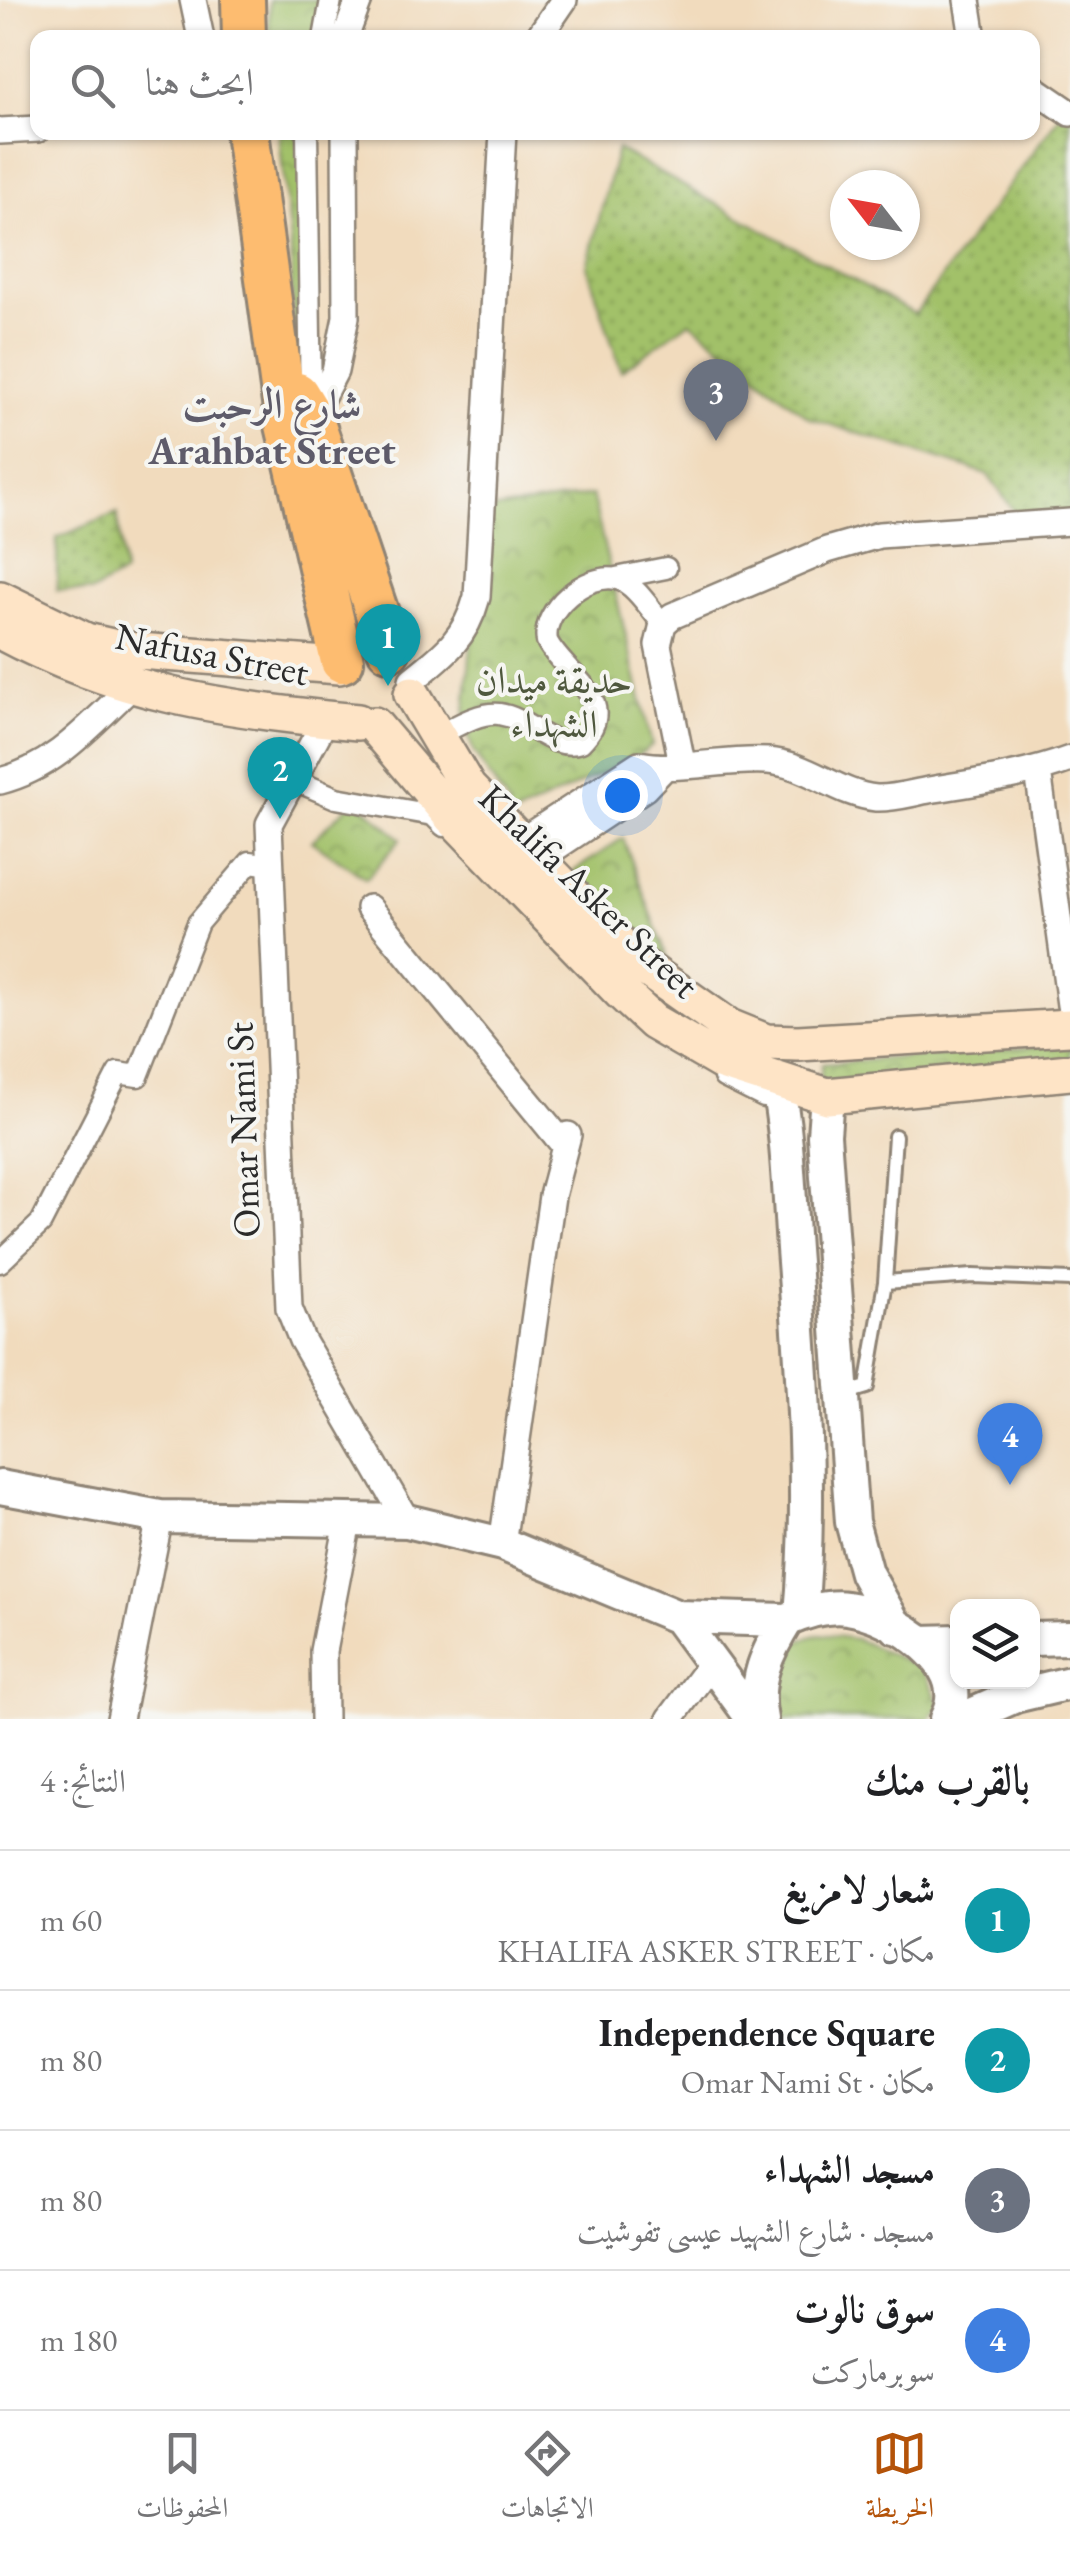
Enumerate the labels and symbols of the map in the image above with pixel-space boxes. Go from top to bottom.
north arrow [830,170,920,260]
pin: 3 [684,358,748,441]
district label: شارع الرحبت Arahbat Street [147,378,396,476]
pin: 1 [356,604,420,686]
street label: Nafusa Street [111,611,313,696]
park label: حديقة ميدان الشهداء [476,655,632,748]
pin: 2 [248,736,312,819]
your location [597,770,648,821]
street label: Khalifa Asker Street [469,773,710,1008]
street label: Omar Nami St [214,1021,271,1238]
pin: 4 [978,1402,1042,1485]

